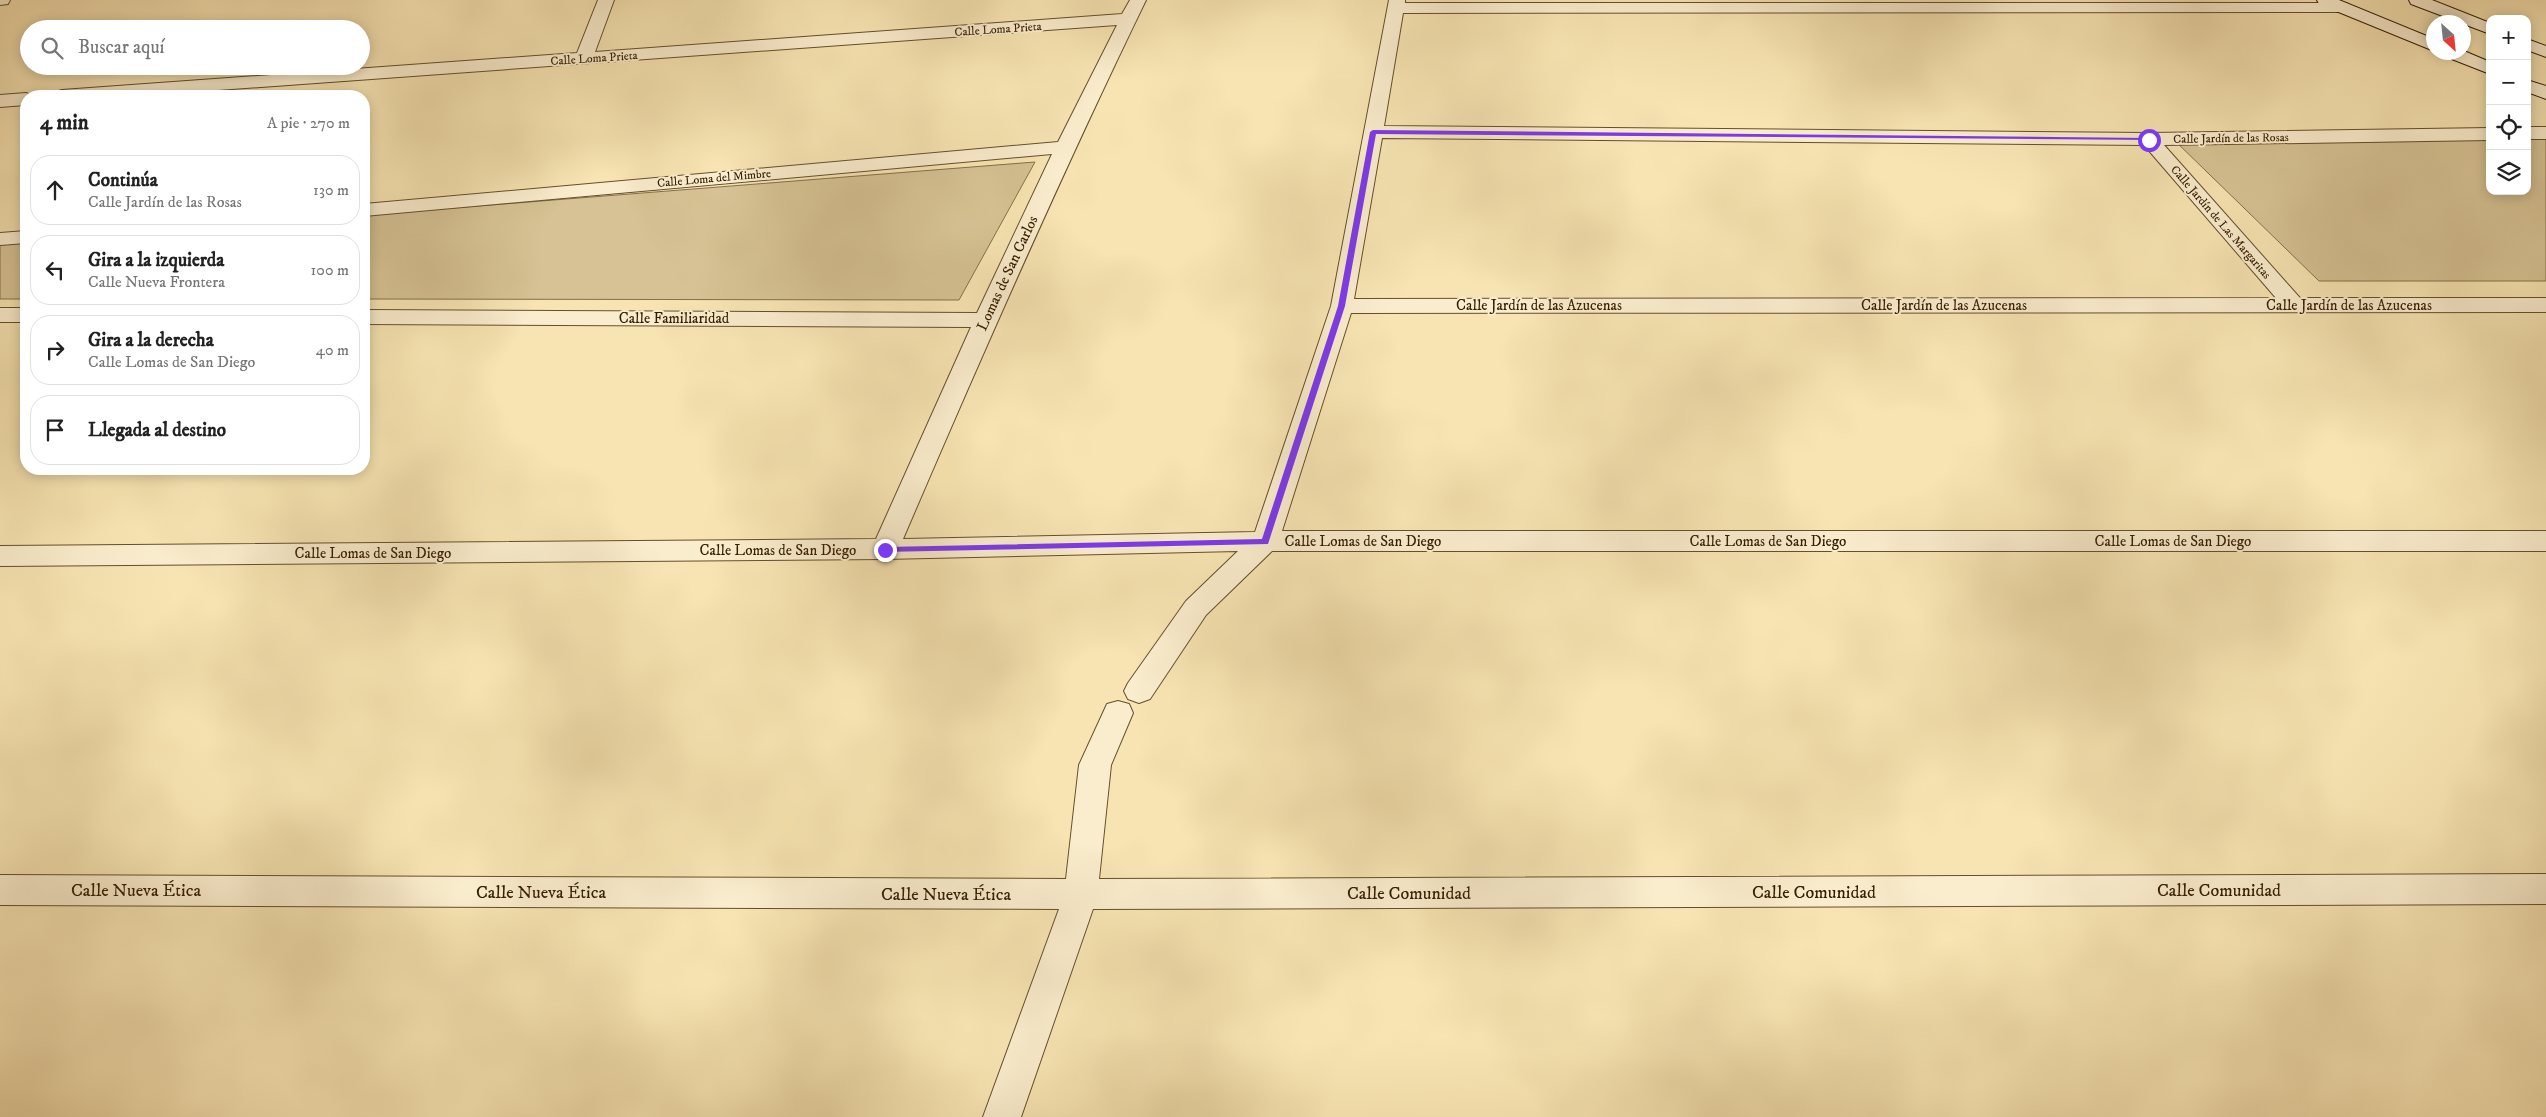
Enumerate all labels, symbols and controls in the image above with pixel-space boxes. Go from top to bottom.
north arrow [2426,15,2471,60]
map controls [2486,15,2531,195]
button: + [2486,15,2531,60]
street label: Calle Loma Prieta [954,19,1043,40]
search box [20,20,370,75]
icon: search [38,34,66,62]
text: Buscar aquí [78,36,164,59]
street label: Calle Loma Prieta [550,48,639,69]
button: − [2486,60,2531,105]
button: locate [2486,105,2531,150]
text: 4 min [40,110,89,136]
text: A pie · 270 m [267,113,350,133]
route start [2138,129,2161,152]
street label: Calle Jardín de las Rosas [2173,130,2289,147]
button: layers [2486,150,2531,195]
street label: Calle Jardín de Las Margaritas [2167,162,2274,282]
street label: Calle Loma del Mimbre [657,166,772,191]
text: Continúa [88,169,158,192]
icon: ahead [41,176,69,204]
text: 130 m [313,180,349,200]
text: Calle Jardín de las Rosas [88,192,242,212]
street label: Lomas de San Carlos [972,213,1042,334]
text: Gira a la izquierda [88,249,224,272]
icon: left [41,256,69,284]
text: 100 m [311,260,349,280]
text: Calle Nueva Frontera [88,272,225,292]
street label: Calle Jardín de las Azucenas [1456,296,1622,315]
street label: Calle Jardín de las Azucenas [1861,296,2027,315]
street label: Calle Jardín de las Azucenas [2266,296,2432,315]
street label: Calle Familiaridad [619,309,730,328]
text: Gira a la derecha [88,329,214,352]
icon: right [41,336,69,364]
text: 40 m [316,340,349,360]
text: Calle Lomas de San Diego [88,352,255,372]
icon: arrive [41,416,69,444]
text: Llegada al destino [88,419,226,442]
street label: Calle Lomas de San Diego [1285,532,1441,551]
street label: Calle Lomas de San Diego [1690,532,1846,551]
street label: Calle Lomas de San Diego [2095,532,2251,551]
route end [874,539,897,562]
street label: Calle Lomas de San Diego [700,541,856,560]
street label: Calle Lomas de San Diego [295,544,451,563]
street label: Calle Nueva Ética [71,880,201,902]
street label: Calle Comunidad [2157,880,2281,902]
street label: Calle Nueva Ética [476,882,606,904]
street label: Calle Comunidad [1752,882,1876,904]
street label: Calle Comunidad [1347,883,1471,905]
street label: Calle Nueva Ética [881,884,1011,906]

